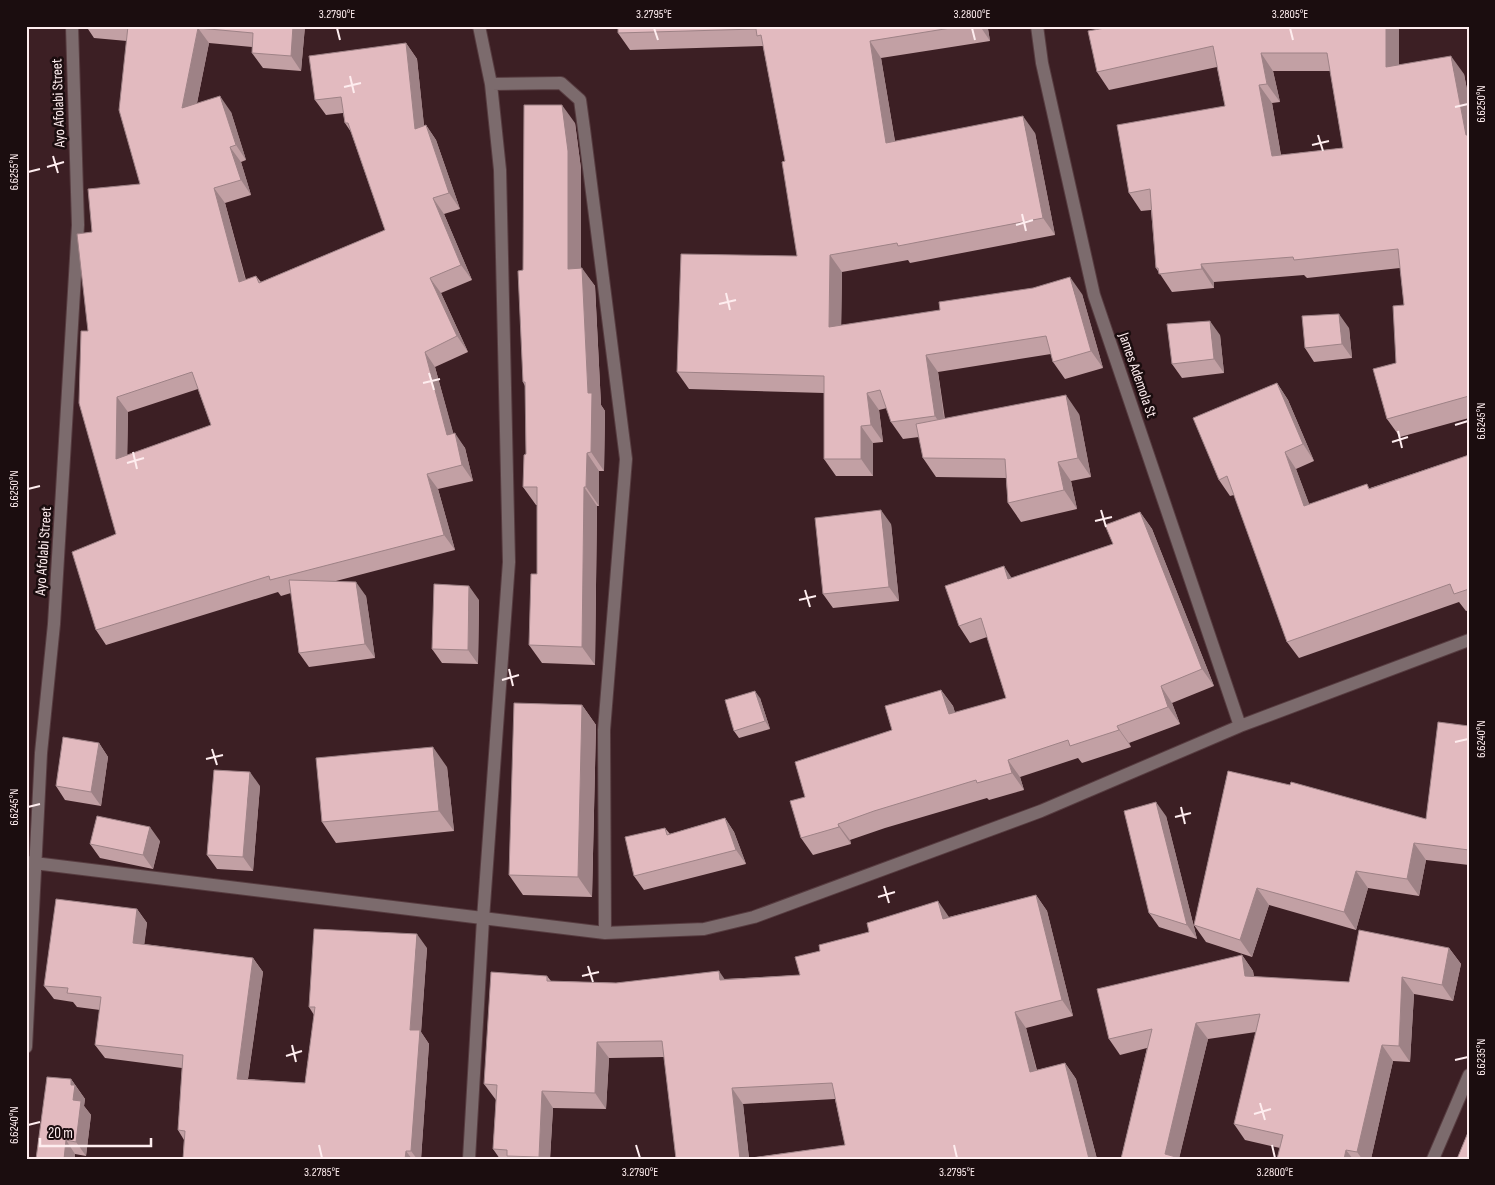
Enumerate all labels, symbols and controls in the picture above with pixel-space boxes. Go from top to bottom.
text: 3.2790°E [319,7,355,22]
text: 3.2795°E [636,7,672,22]
text: 3.2800°E [953,7,991,22]
text: 3.2805°E [1272,7,1308,22]
street label: Ayo Afolabi Street [47,58,70,149]
text: 6.6250°N [1474,85,1489,123]
text: 6.6255°N [7,154,22,190]
street label: James Ademola St [1114,329,1161,421]
text: 6.6245°N [1474,403,1489,439]
text: 6.6250°N [7,470,22,508]
street label: Ayo Afolabi Street [31,506,56,597]
text: 6.6240°N [1474,720,1489,758]
text: 6.6245°N [7,789,22,825]
text: 6.6235°N [1474,1039,1489,1075]
text: 6.6240°N [7,1106,22,1144]
scale bar [40,1115,151,1147]
text: 20 m [48,1124,73,1143]
text: 3.2785°E [304,1165,340,1180]
text: 3.2790°E [622,1165,658,1180]
text: 3.2795°E [939,1165,975,1180]
text: 3.2800°E [1256,1165,1294,1180]

